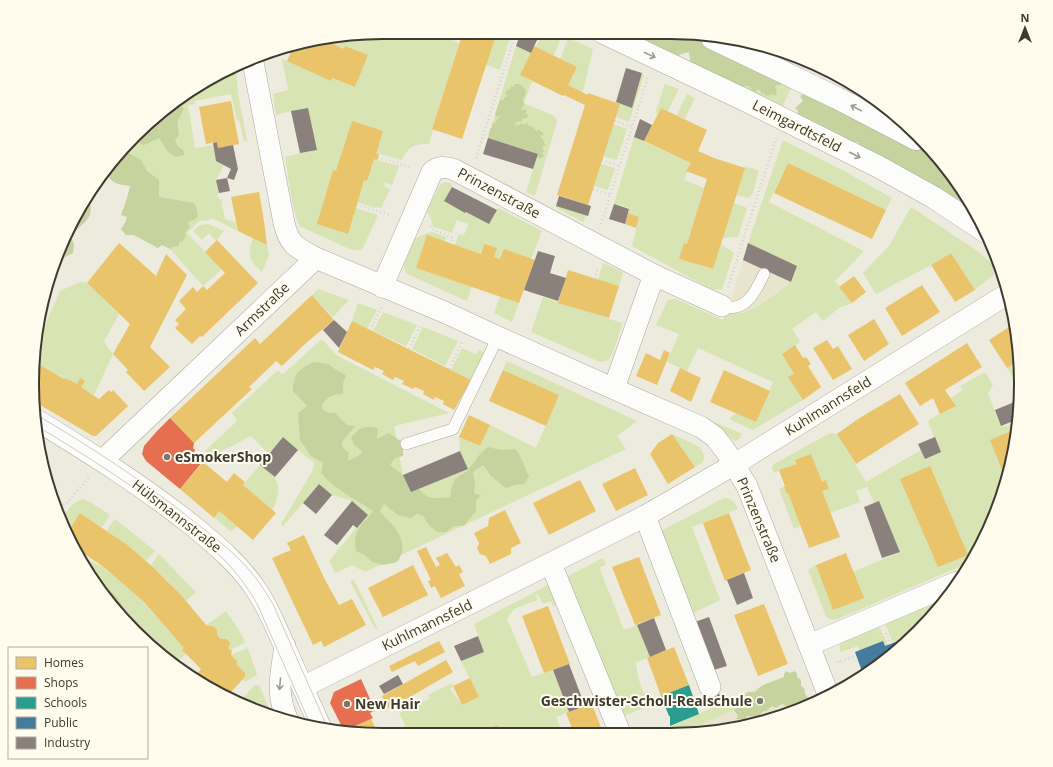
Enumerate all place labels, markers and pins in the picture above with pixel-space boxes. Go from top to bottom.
place label: eSmokerShop [175,447,271,466]
marker: eSmokerShop [162,452,172,462]
place label: Geschwister-Scholl-Realschule [541,691,752,710]
place label: New Hair [355,694,421,713]
marker: Geschwister-Scholl-Realschule [755,696,765,706]
marker: New Hair [342,699,352,709]

